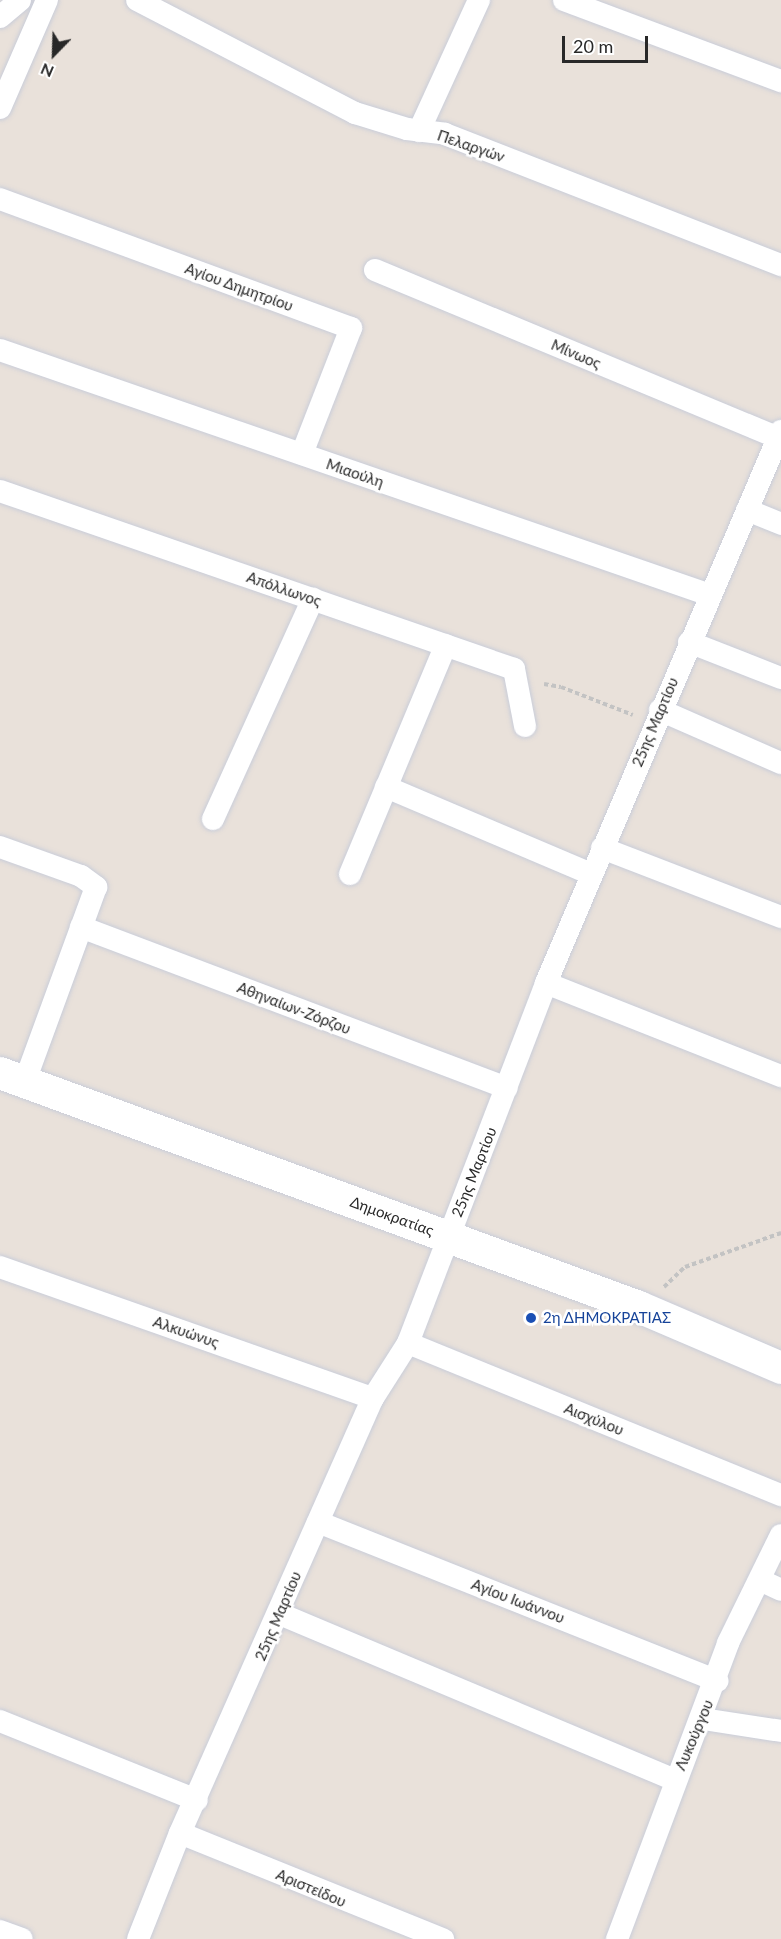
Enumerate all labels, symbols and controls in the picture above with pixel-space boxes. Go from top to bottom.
north arrow [24,24,84,84]
scale bar [565,24,650,62]
text: 20 m [573,35,613,57]
text: N [37,60,56,82]
street label: Πελαργών [435,126,507,166]
street label: Αγίου Δημητρίου [182,259,296,315]
street label: Μίνωος [548,336,604,372]
street label: Μιαούλη [324,455,386,491]
street label: Απόλλωνος [244,568,324,610]
street label: 25ης Μαρτίου [628,675,682,769]
street label: Αθηναίων-Ζόρζου [235,978,353,1038]
street label: 25ης Μαρτίου [448,1124,500,1220]
street label: Δημοκρατίας [348,1193,436,1239]
place label: 2η ΔΗΜΟΚΡΑΤΙΑΣ [543,1309,671,1327]
marker: 2η ΔΗΜΟΚΡΑΤΙΑΣ [524,1311,538,1325]
street label: Αλκυώνυς [151,1312,221,1352]
street label: Αισχύλου [562,1399,626,1439]
street label: 25ης Μαρτίου [251,1569,305,1663]
street label: Αγίου Ιωάννου [469,1575,567,1627]
street label: Λυκούργου [671,1697,717,1773]
street label: Αριστείδου [273,1865,349,1911]

